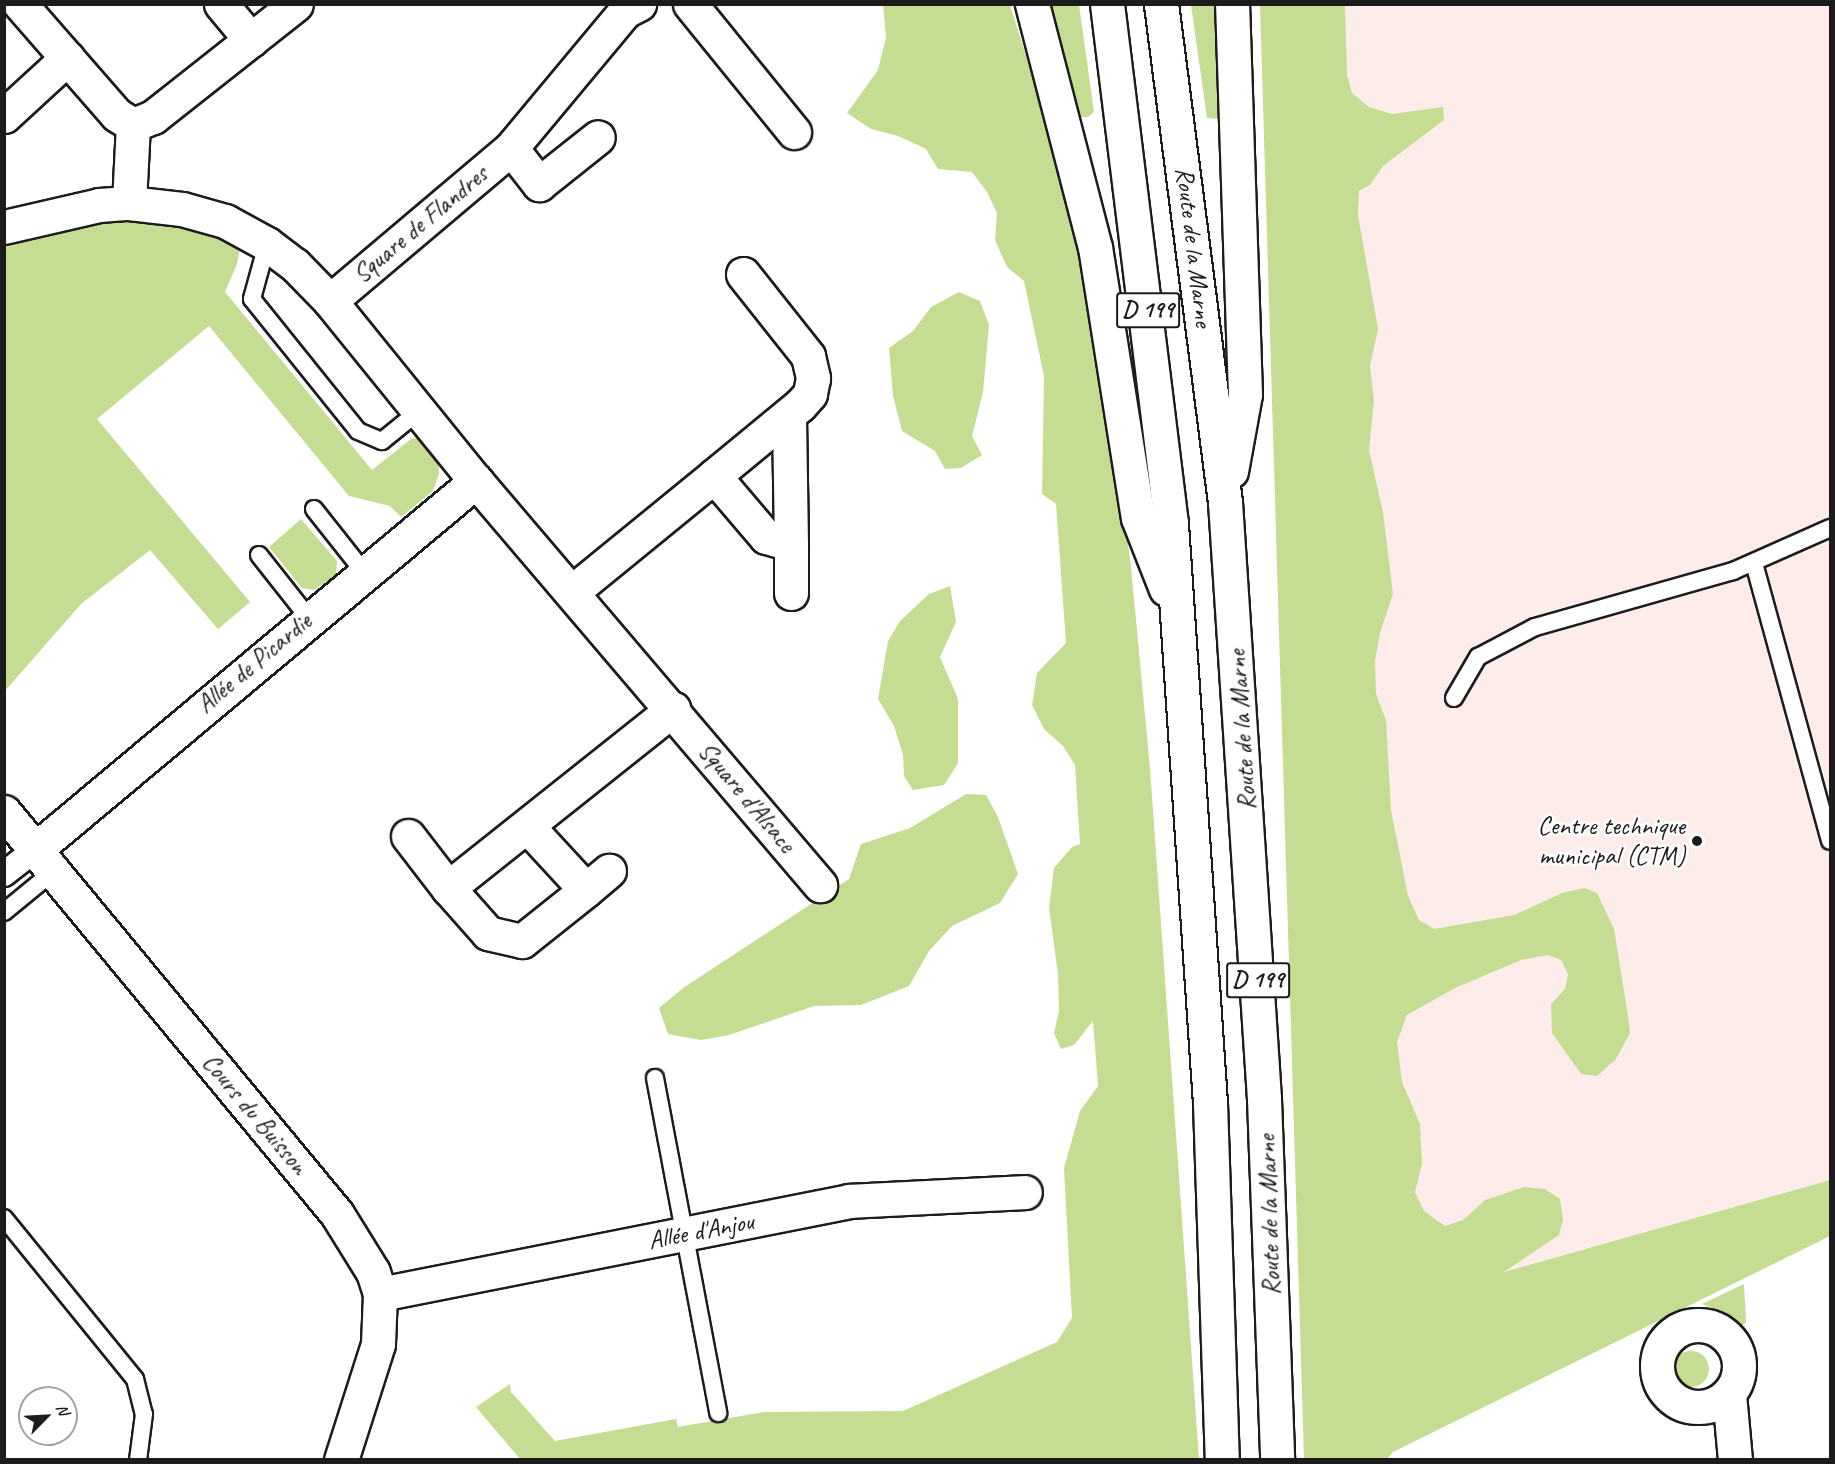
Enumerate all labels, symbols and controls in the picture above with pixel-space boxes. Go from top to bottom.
street label: Square de Flandres [346,158,494,290]
street label: Route de la Marne [1169,164,1219,330]
road number: D 199 [1115,289,1181,331]
street label: Allée de Picardie [190,606,318,720]
street label: Route de la Marne [1221,648,1263,812]
street label: Square d'Alsace [692,735,802,859]
place label: Centre technique municipal (CTM) [1537,810,1685,872]
marker: Centre technique municipal (CTM) [1690,834,1704,848]
road number: D 199 [1225,959,1291,1001]
street label: Cours du Buisson [195,1047,315,1181]
street label: Route de la Marne [1251,1133,1287,1297]
street label: Allée d'Anjou [646,1205,756,1257]
north arrow [18,1386,78,1446]
text: N [51,1401,74,1418]

